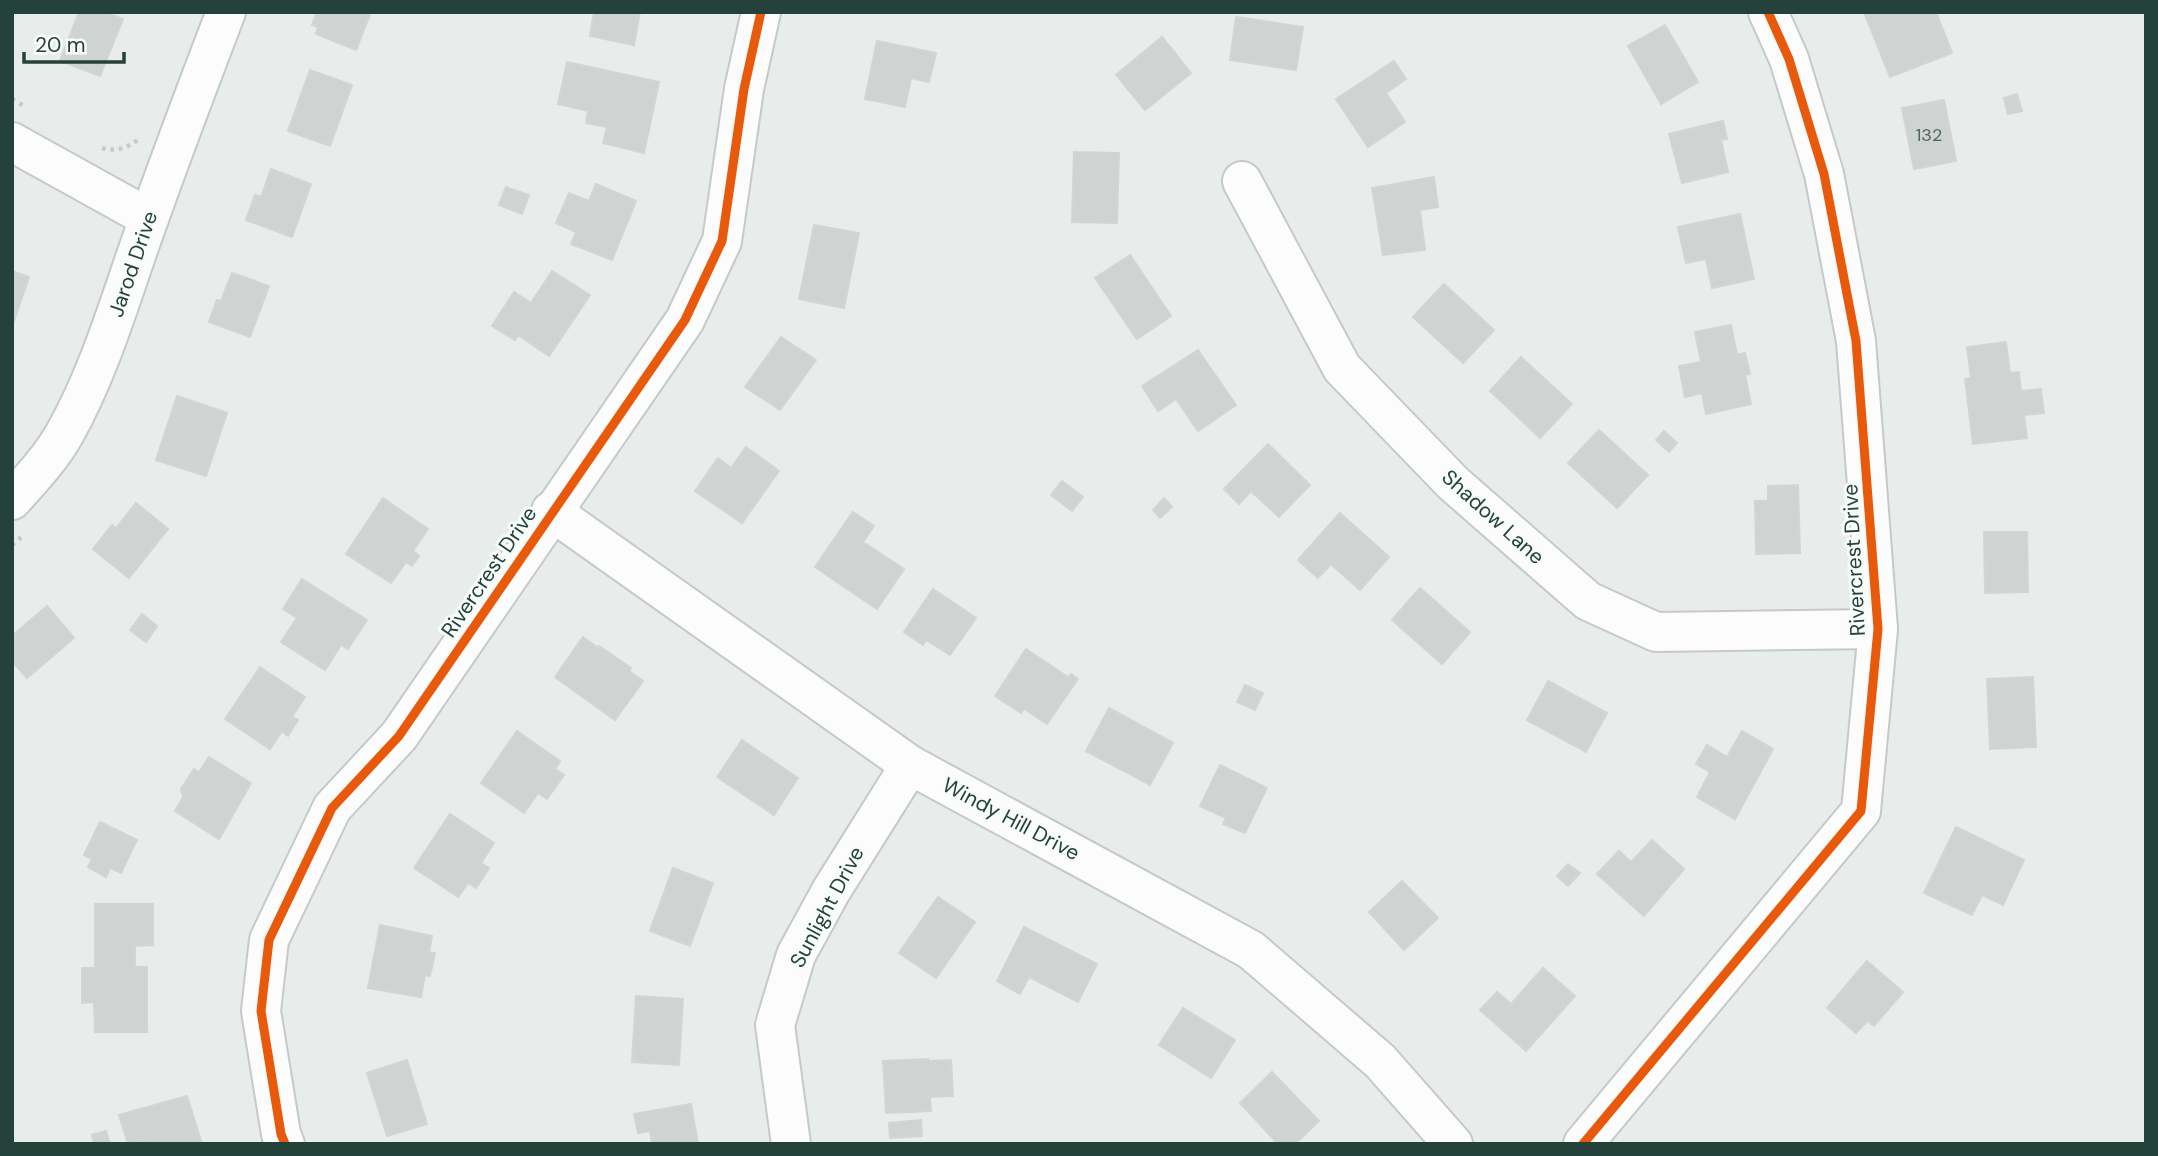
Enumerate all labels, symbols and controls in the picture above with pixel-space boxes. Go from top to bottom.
scale bar [24,21,124,65]
text: 20 m [35,31,86,59]
house number: 132 [1916,123,1942,147]
street label: Jarod Drive [102,207,164,321]
street label: Shadow Lane [1436,463,1550,571]
street label: Rivercrest Drive [1836,483,1872,637]
street label: Rivercrest Drive [435,501,543,643]
street label: Windy Hill Drive [937,771,1085,867]
street label: Sunlight Drive [783,842,871,972]

